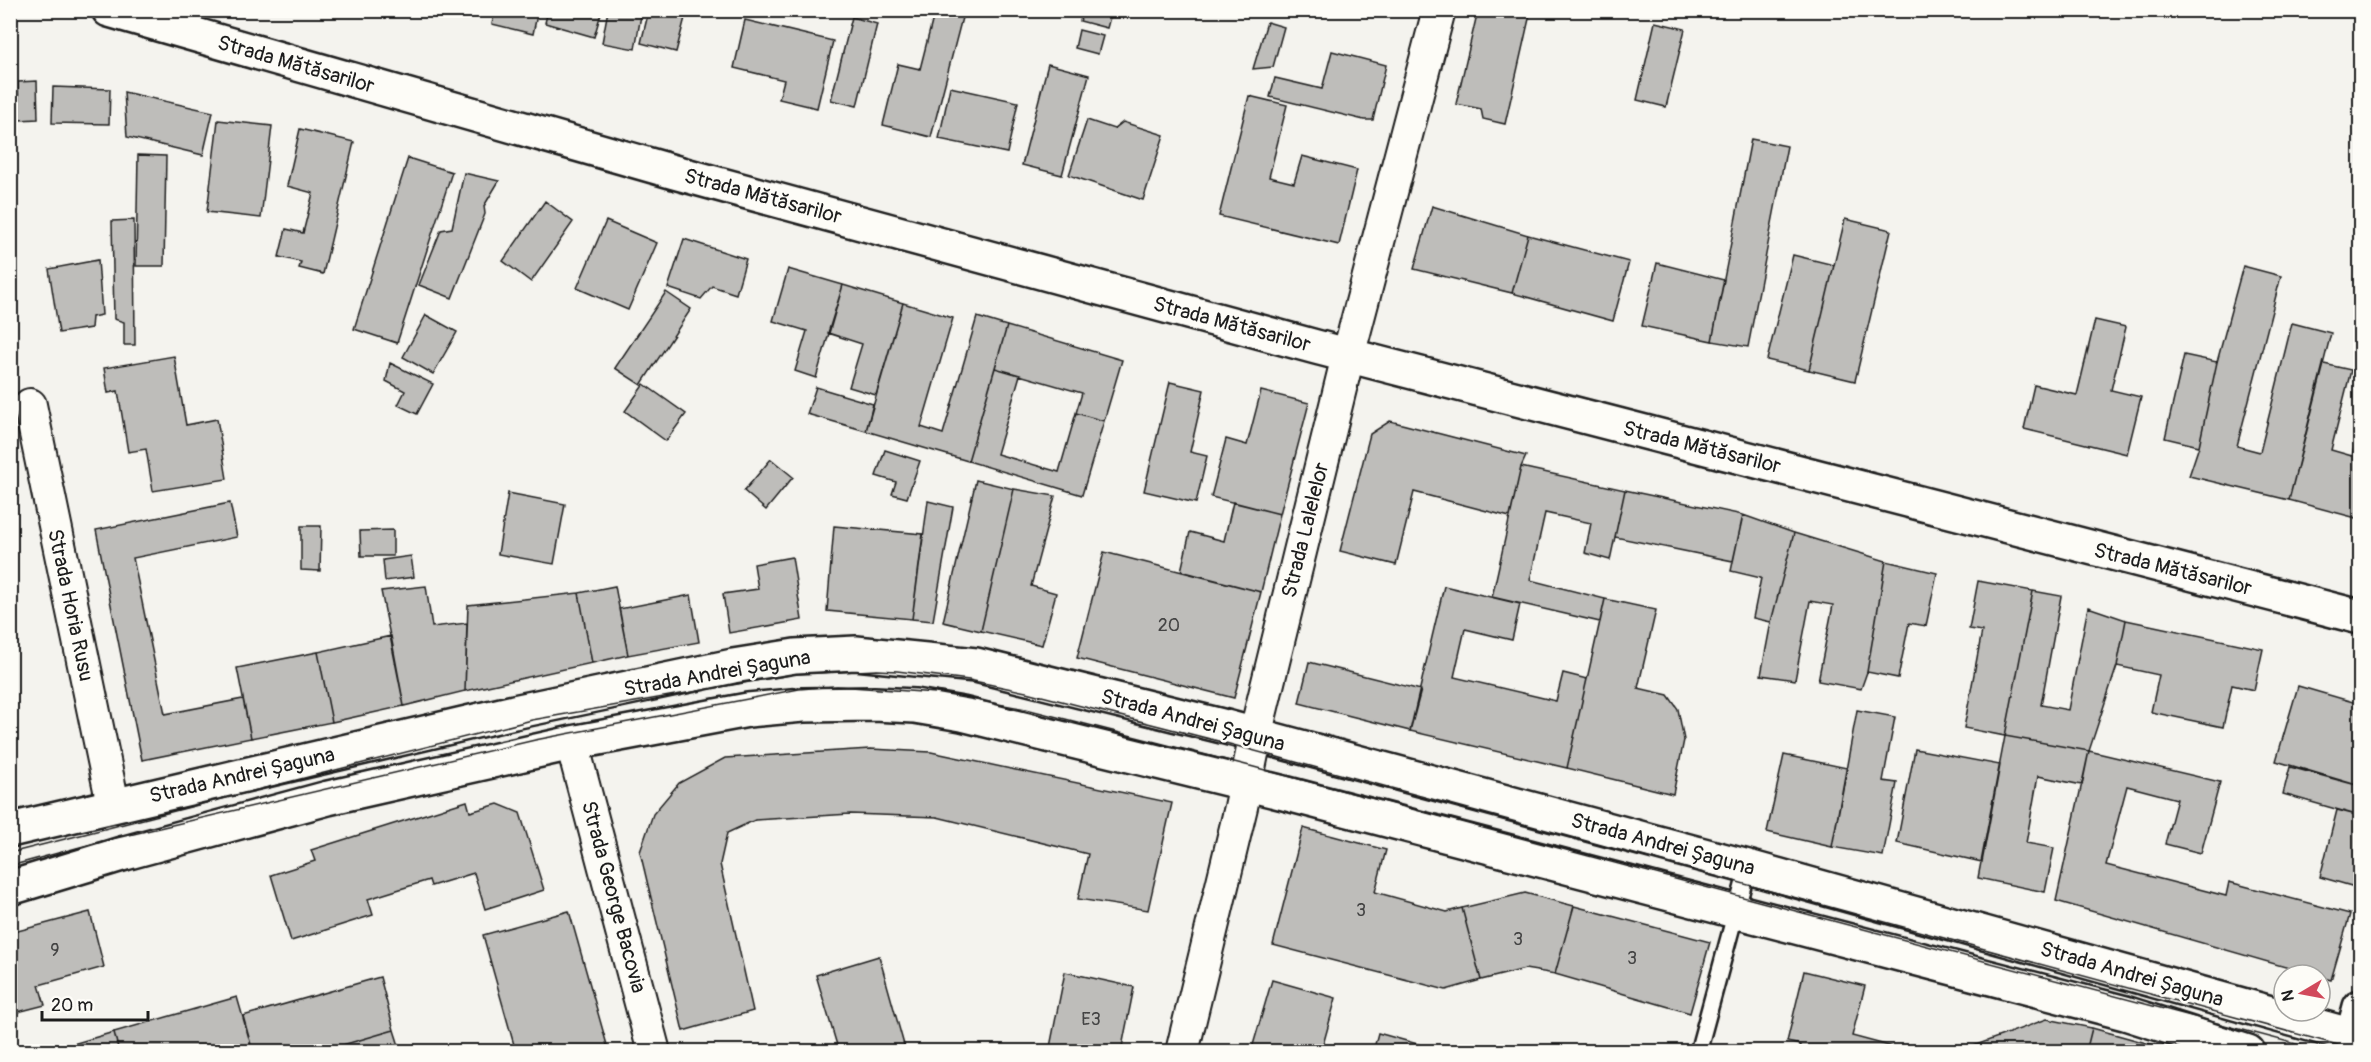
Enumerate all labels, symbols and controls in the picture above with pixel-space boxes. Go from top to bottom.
street label: Strada Mătăsarilor [214,29,378,100]
street label: Strada Mătăsarilor [681,162,845,231]
street label: Strada Mătăsarilor [1150,290,1314,359]
street label: Strada Mătăsarilor [1620,415,1784,480]
street label: Strada Lalelelor [1276,459,1335,601]
street label: Strada Horia Rusu [41,527,100,684]
street label: Strada Mătăsarilor [2091,537,2255,602]
house number: 20 [1158,614,1180,637]
street label: Strada Andrei Șaguna [622,644,813,703]
street label: Strada Andrei Șaguna [1098,683,1288,758]
street label: Strada Andrei Șaguna [147,741,337,810]
street label: Strada George Bacovia [575,798,652,996]
street label: Strada Andrei Șaguna [1568,807,1758,882]
house number: 3 [1356,899,1366,922]
house number: 3 [1513,928,1523,951]
street label: Strada Andrei Șaguna [2037,935,2227,1014]
house number: 9 [50,939,60,962]
house number: 3 [1627,947,1637,970]
north arrow [2272,963,2332,1023]
scale bar [42,984,148,1022]
text: N [2277,988,2299,1002]
text: 20 m [51,994,93,1017]
house number: E3 [1081,1008,1101,1031]

